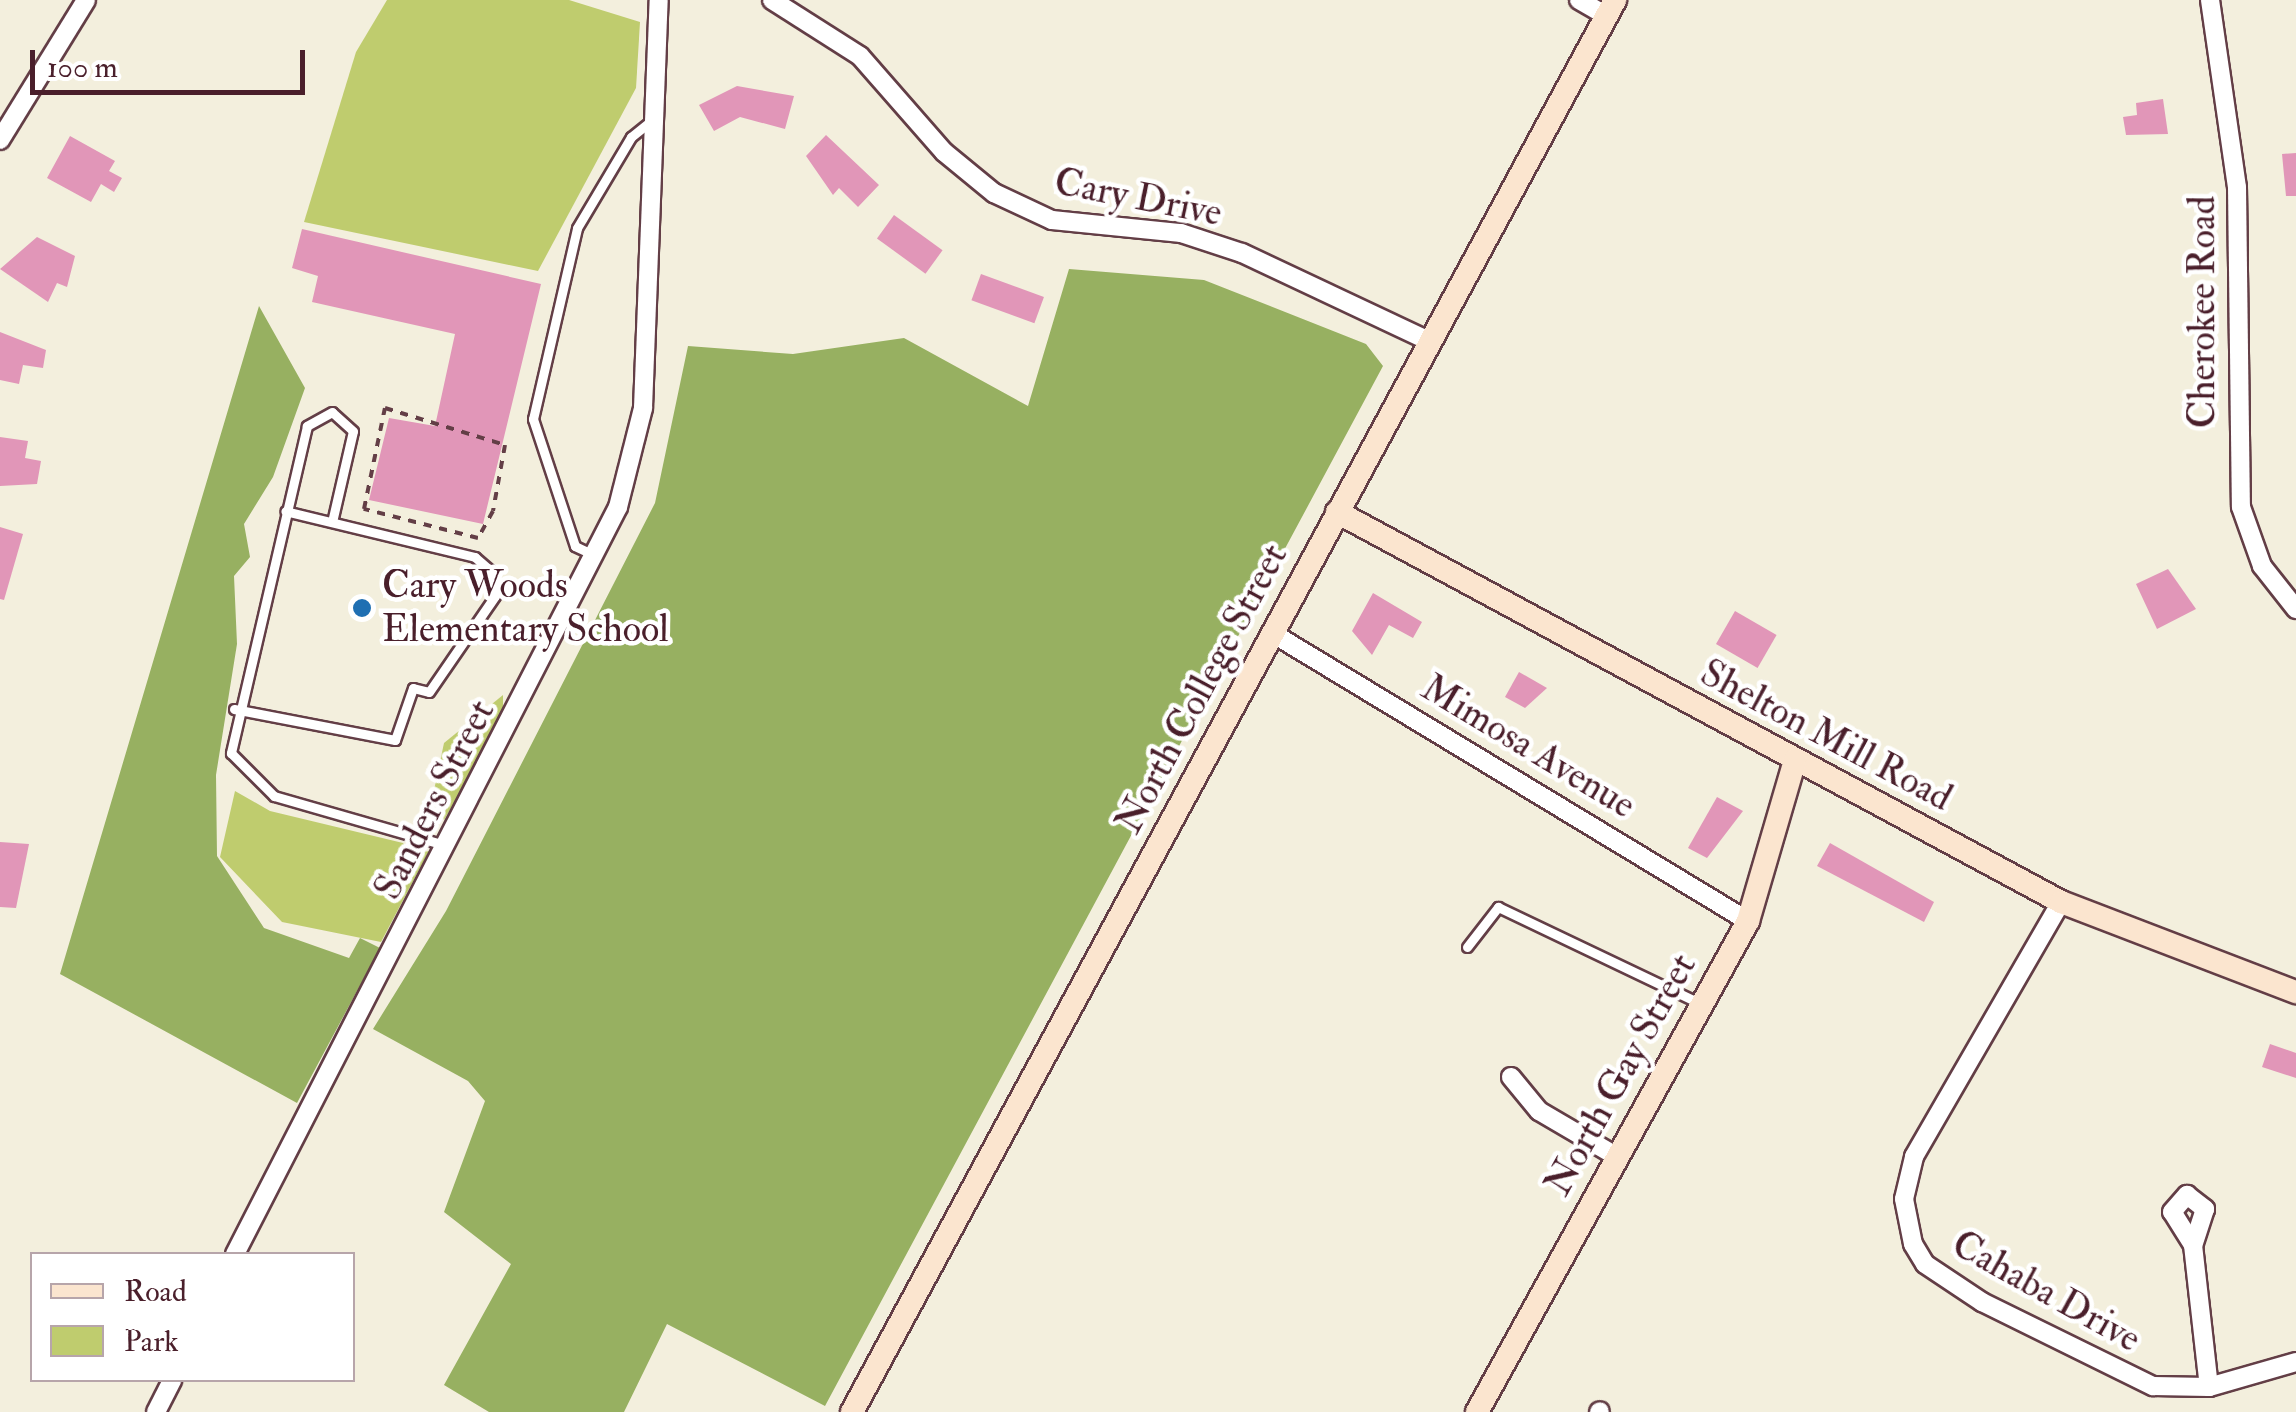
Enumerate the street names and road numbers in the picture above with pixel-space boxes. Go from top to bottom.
street label: Cary Drive [1051,159,1225,237]
street label: Cherokee Road [2180,196,2226,428]
street label: North College Street [1106,537,1298,841]
street label: Shelton Mill Road [1692,651,1960,821]
street label: Mimosa Avenue [1413,665,1643,829]
street label: Sanders Street [365,693,505,907]
street label: North Gay Street [1536,946,1706,1204]
street label: Cahaba Drive [1944,1222,2148,1362]

